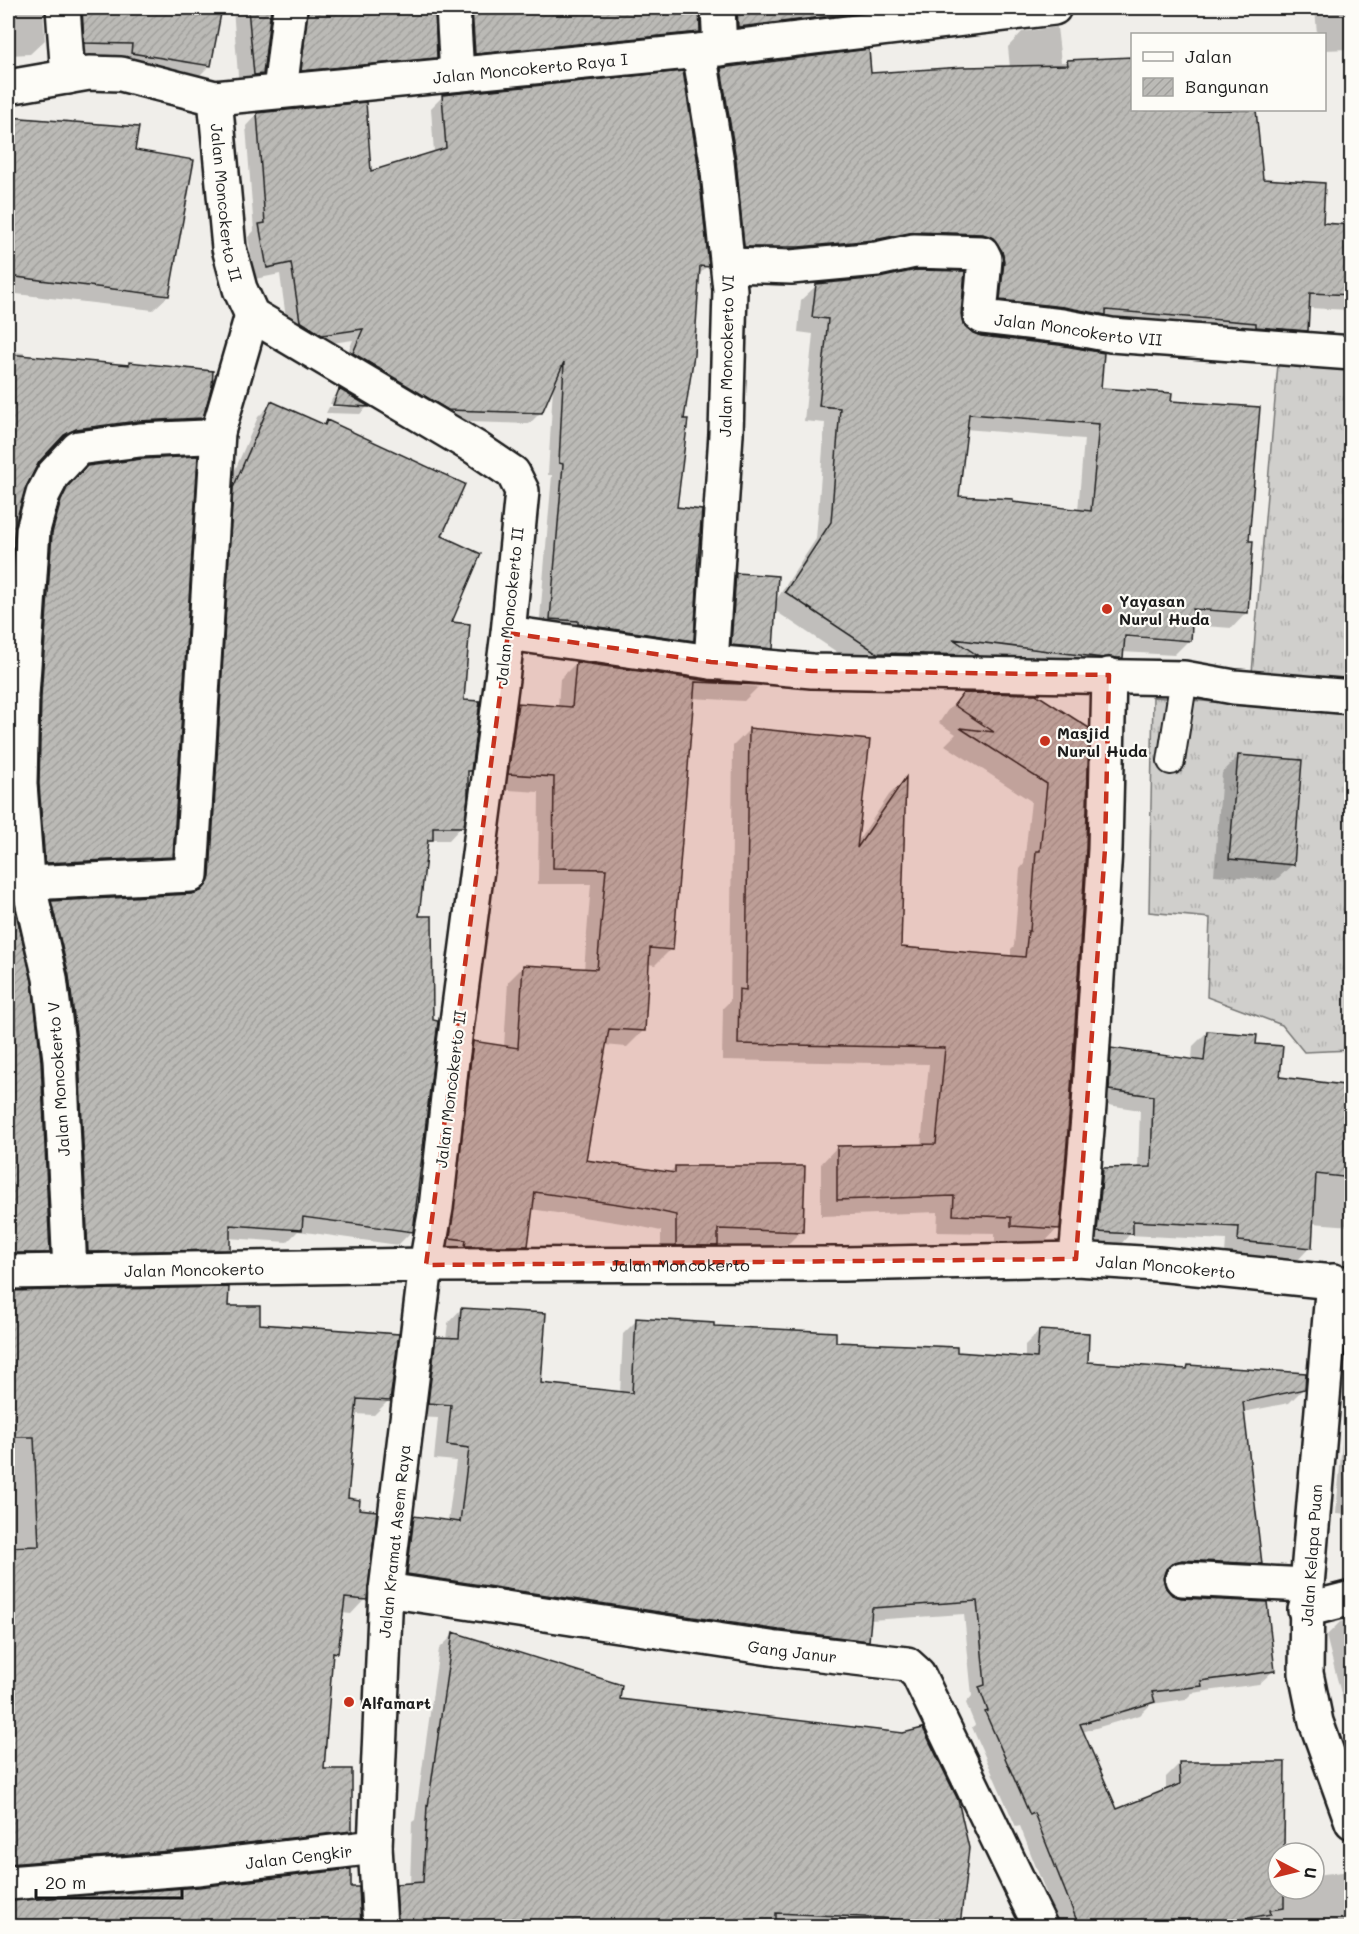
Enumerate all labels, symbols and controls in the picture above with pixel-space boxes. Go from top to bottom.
legend [1131,33,1326,111]
text: Jalan [1185,44,1232,68]
street label: Jalan Moncokerto Raya I [432,47,629,87]
text: Bangunan [1185,74,1269,98]
street label: Jalan Moncokerto II [207,122,248,283]
street label: Jalan Moncokerto VI [714,275,738,437]
street label: Jalan Moncokerto VII [993,308,1163,349]
street label: Jalan Moncokerto II [490,526,528,686]
place label: Yayasan Nurul Huda [1119,590,1210,629]
marker: Yayasan Nurul Huda [1100,602,1114,616]
place label: Masjid Nurul Huda [1057,722,1148,761]
marker: Masjid Nurul Huda [1038,734,1052,748]
street label: Jalan Moncokerto V [42,1001,74,1157]
street label: Jalan Moncokerto II [430,1009,470,1169]
street label: Jalan Moncokerto [1095,1250,1236,1282]
street label: Jalan Moncokerto [610,1254,750,1275]
street label: Jalan Moncokerto [124,1257,264,1281]
street label: Jalan Kramat Asem Raya [373,1443,415,1639]
street label: Jalan Kelapa Puan [1296,1483,1326,1627]
street label: Gang Janur [747,1634,838,1666]
place label: Alfamart [361,1692,431,1713]
marker: Alfamart [342,1695,356,1709]
street label: Jalan Cengkir [244,1839,353,1873]
north arrow [1266,1841,1326,1901]
scale bar [36,1862,182,1900]
text: U [1300,1866,1322,1880]
text: 20 m [45,1870,86,1894]

